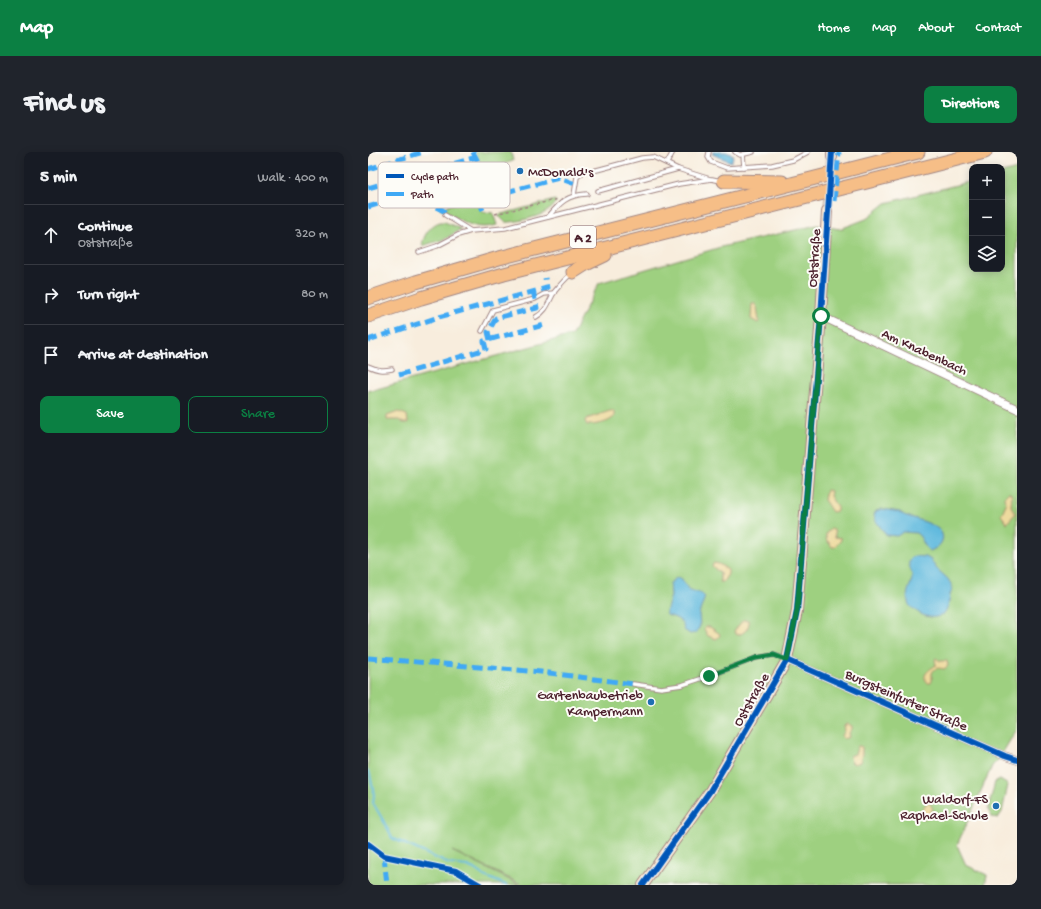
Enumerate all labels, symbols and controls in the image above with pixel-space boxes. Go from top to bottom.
text: Map [20,17,53,40]
text: Home [818,20,850,37]
text: Map [872,20,896,37]
text: About [918,20,954,37]
text: Contact [976,20,1021,37]
button: Directions [924,86,1017,123]
text: Find us [24,88,104,121]
legend [378,162,510,208]
map controls [969,164,1005,272]
button: + [969,164,1005,200]
place label: McDonald's [528,165,594,182]
marker: McDonald's [515,166,525,176]
text: 5 min [40,168,77,188]
text: Walk · 400 m [258,171,328,186]
text: Cycle path [411,172,459,184]
text: Path [410,190,434,202]
button: − [969,200,1005,236]
text: Continue [78,218,132,236]
icon: ahead [40,224,62,246]
road number: A 2 [570,226,596,248]
text: 320 m [295,227,328,242]
street label: Oststraße [805,228,826,288]
text: Oststraße [78,236,132,251]
button: layers [969,236,1005,272]
icon: right [40,284,62,306]
text: Turn right [78,286,138,304]
text: 80 m [301,287,328,302]
route start [812,307,830,325]
street label: Am Knabenbach [878,326,970,381]
icon: arrive [40,344,62,366]
text: Arrive at destination [78,346,208,364]
button: Save [40,396,180,433]
button: Share [188,396,328,433]
street label: Burgsteinfurter Straße [841,666,970,736]
route end [700,667,718,685]
street label: Oststraße [730,670,775,730]
place label: Gartenbaubetrieb Kampermann [537,688,644,721]
marker: Gartenbaubetrieb Kampermann [646,697,656,707]
place label: Waldorf-FS Raphael-Schule [900,792,989,825]
marker: Waldorf-FS Raphael-Schule [991,801,1001,811]

